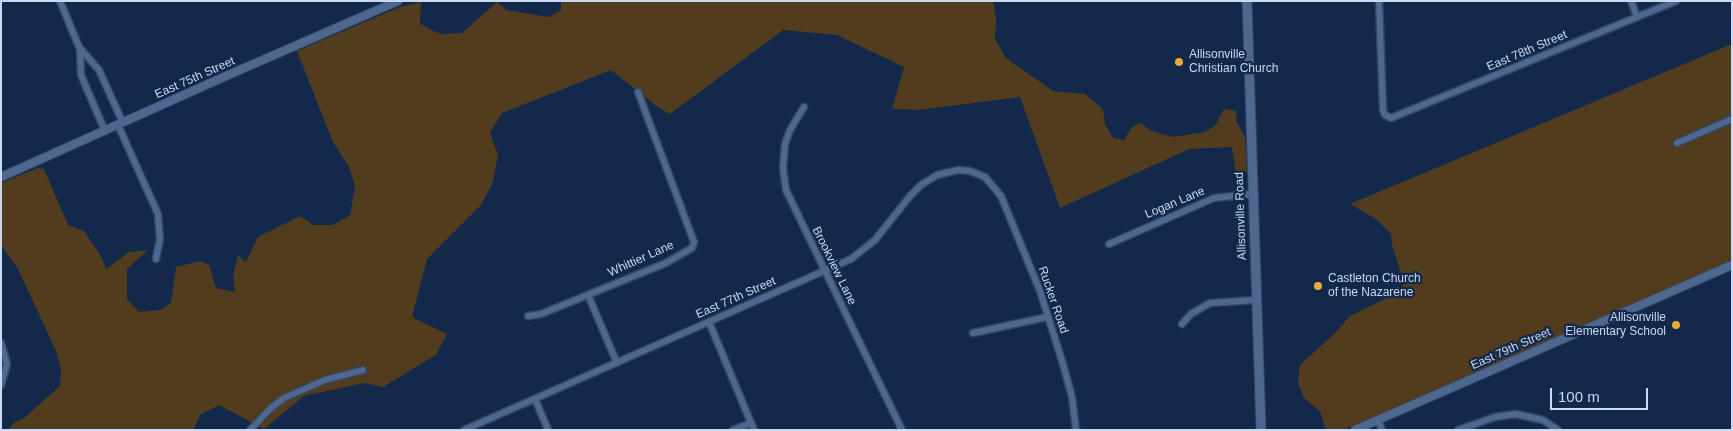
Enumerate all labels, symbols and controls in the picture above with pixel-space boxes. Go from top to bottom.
street label: East 78th Street [1485,28,1569,74]
place label: Allisonville Christian Church [1189,48,1278,76]
street label: East 75th Street [153,54,237,102]
marker: Allisonville Christian Church [1173,56,1185,68]
street label: Allisonville Road [1232,172,1250,260]
street label: Logan Lane [1143,184,1207,222]
street label: Brookview Lane [809,224,859,308]
street label: Whittier Lane [606,238,676,280]
street label: Rucker Road [1035,265,1071,335]
place label: Castleton Church of the Nazarene [1328,272,1421,300]
street label: East 77th Street [694,274,778,322]
marker: Castleton Church of the Nazarene [1312,280,1324,292]
place label: Allisonville Elementary School [1565,311,1666,339]
marker: Allisonville Elementary School [1670,319,1682,331]
street label: East 79th Street [1469,325,1553,373]
scale bar [1553,378,1650,410]
text: 100 m [1558,388,1600,405]

